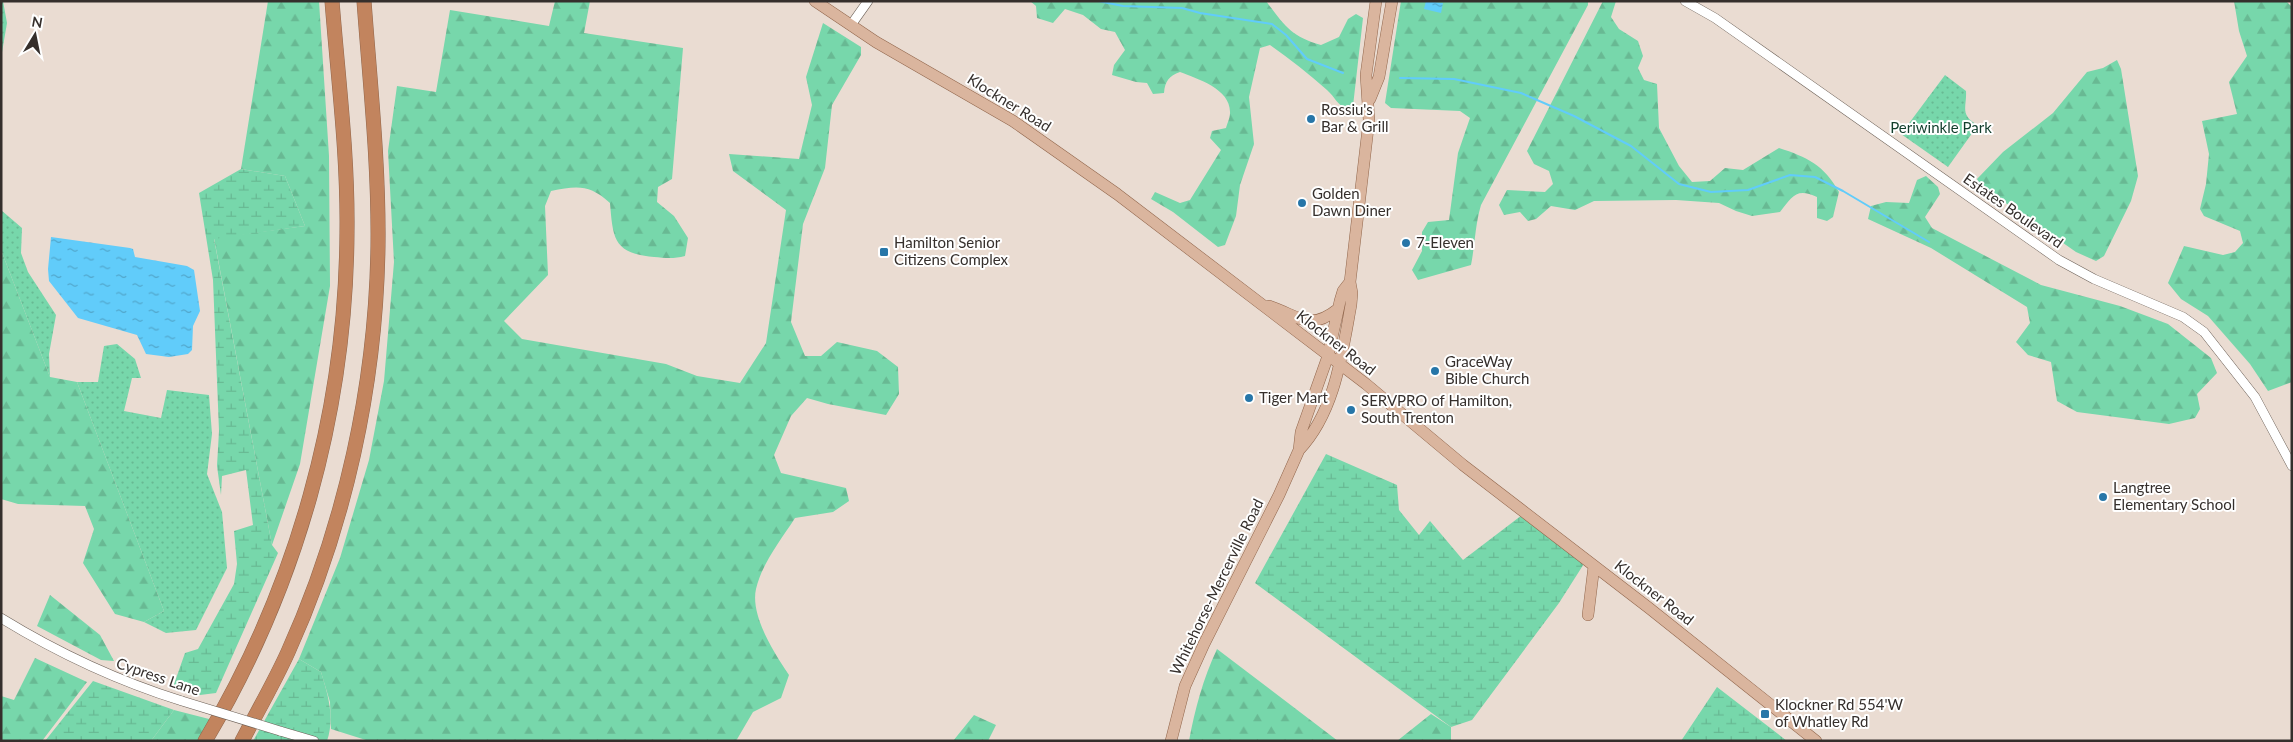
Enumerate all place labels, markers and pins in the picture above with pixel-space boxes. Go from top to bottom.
place label: Rossiu's Bar & Grill [1321,100,1389,135]
marker: Rossiu's Bar & Grill [1305,113,1317,125]
place label: Golden Dawn Diner [1312,184,1392,219]
marker: Golden Dawn Diner [1296,197,1308,209]
place label: Hamilton Senior Citizens Complex [894,233,1009,268]
place label: 7-Eleven [1416,233,1474,251]
marker: 7-Eleven [1400,237,1412,249]
marker: Hamilton Senior Citizens Complex [878,246,890,258]
place label: GraceWay Bible Church [1445,352,1529,387]
marker: GraceWay Bible Church [1429,365,1441,377]
place label: Tiger Mart [1259,388,1329,406]
place label: SERVPRO of Hamilton, South Trenton [1361,391,1512,426]
marker: Tiger Mart [1243,392,1255,404]
marker: SERVPRO of Hamilton, South Trenton [1345,404,1357,416]
place label: Langtree Elementary School [2113,478,2235,513]
marker: Langtree Elementary School [2097,491,2109,503]
place label: Klockner Rd 554'W of Whatley Rd [1775,695,1903,730]
marker: Klockner Rd 554'W of Whatley Rd [1759,708,1771,720]

